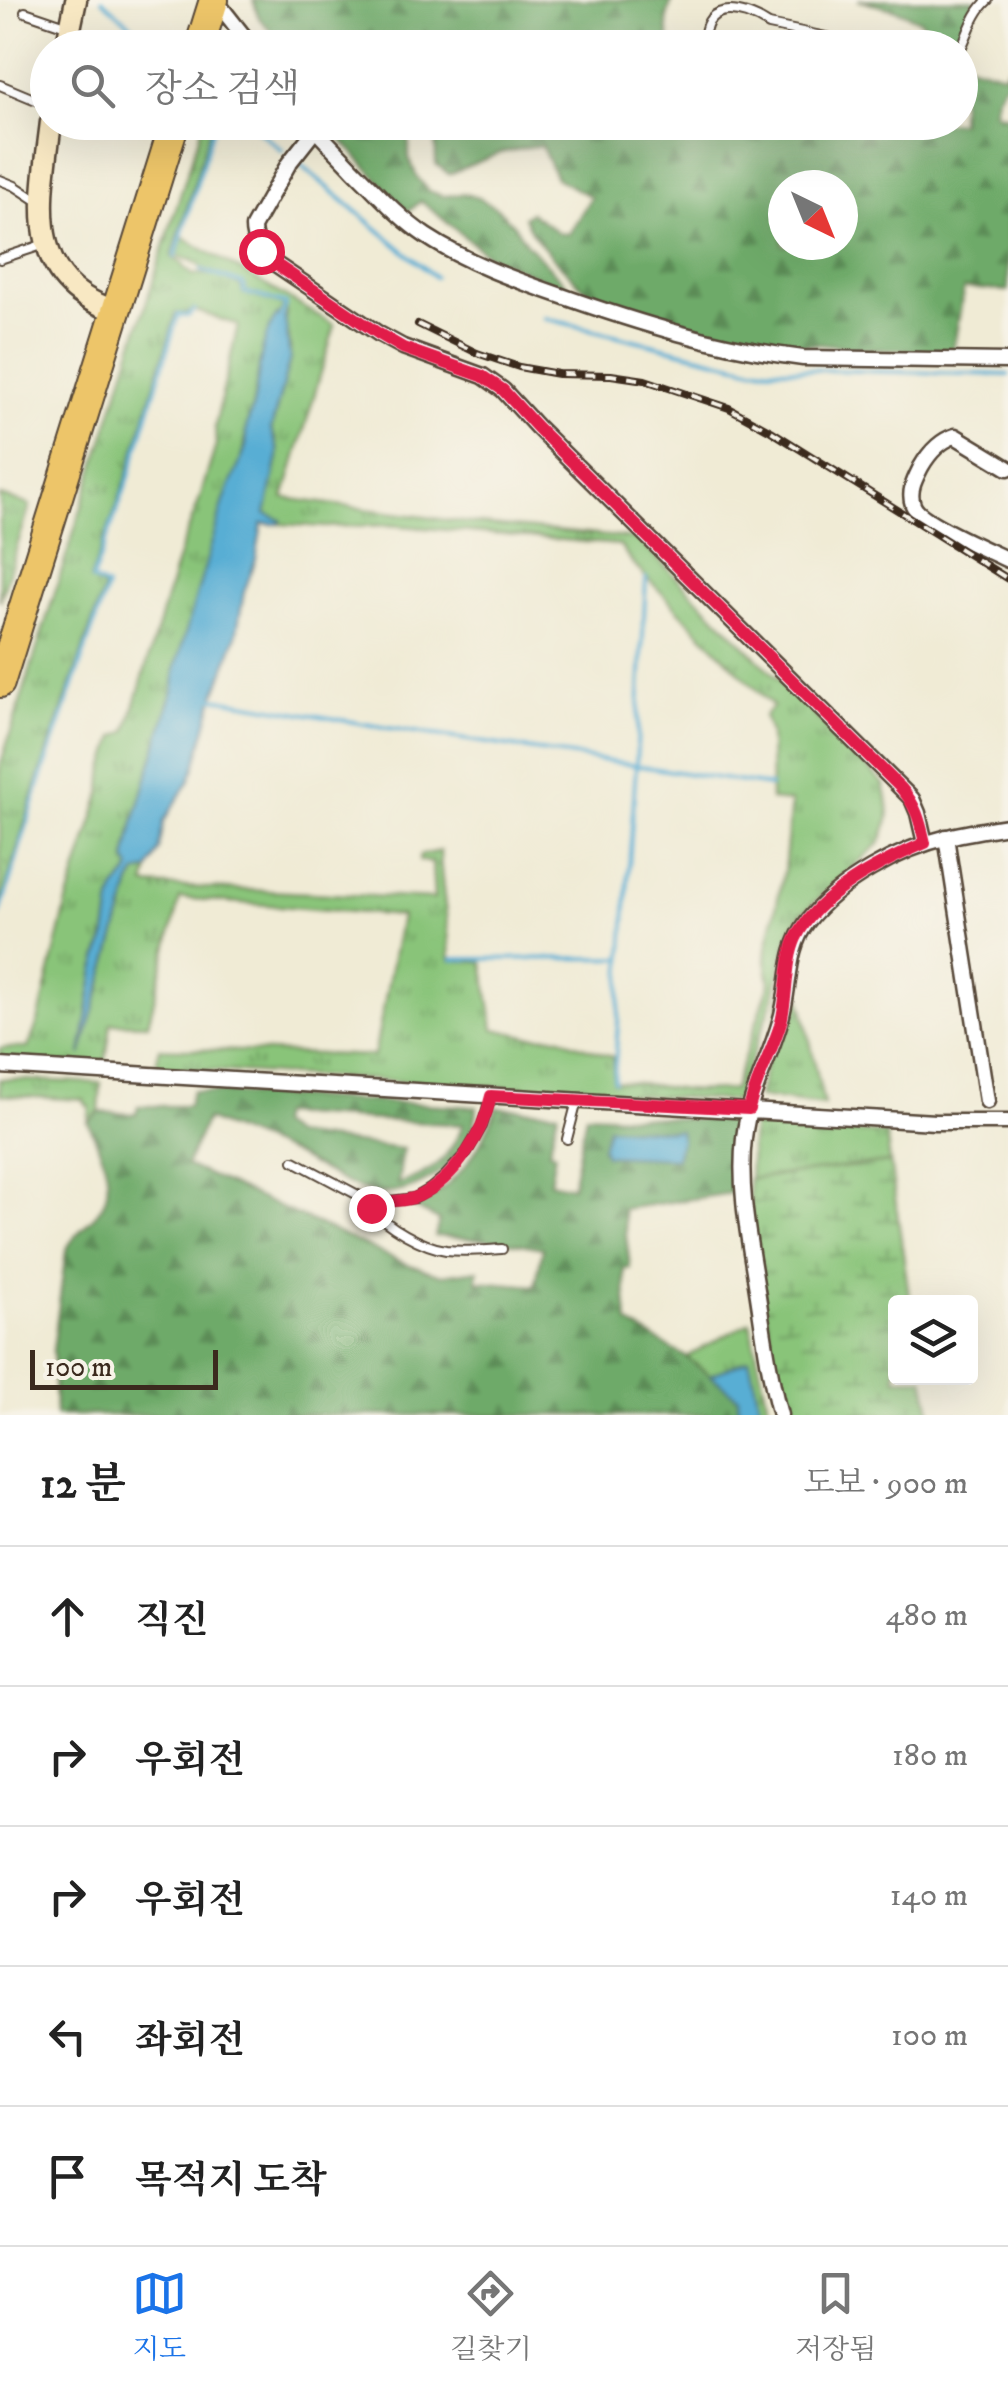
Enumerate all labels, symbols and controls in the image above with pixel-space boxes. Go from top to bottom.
search box [30,30,978,140]
icon: search [65,58,120,113]
text: 장소 검색 [145,66,300,114]
north arrow [768,170,858,260]
route start [239,229,285,275]
route end [349,1186,395,1232]
map controls [888,1295,978,1385]
button: layers [888,1295,978,1385]
scale bar [30,1345,218,1390]
text: 100 m [45,1350,112,1385]
text: 12 분 [40,1459,126,1511]
text: 도보 · 900 m [803,1464,968,1504]
icon: ahead [40,1589,95,1644]
text: 480 m [885,1596,968,1636]
text: 직진 [135,1597,208,1645]
icon: right [40,1729,95,1784]
text: 180 m [892,1736,968,1776]
text: 우회전 [135,1737,245,1785]
icon: right [40,1869,95,1924]
text: 140 m [890,1876,968,1916]
text: 우회전 [135,1877,245,1925]
icon: left [40,2009,95,2064]
text: 100 m [891,2016,968,2056]
text: 좌회전 [135,2017,245,2065]
icon: arrive [40,2149,95,2204]
text: 목적지 도착 [135,2157,327,2205]
tab: 지도 [132,2266,187,2367]
tab: 길찾기 [450,2266,532,2367]
tab: 저장됨 [795,2266,876,2367]

